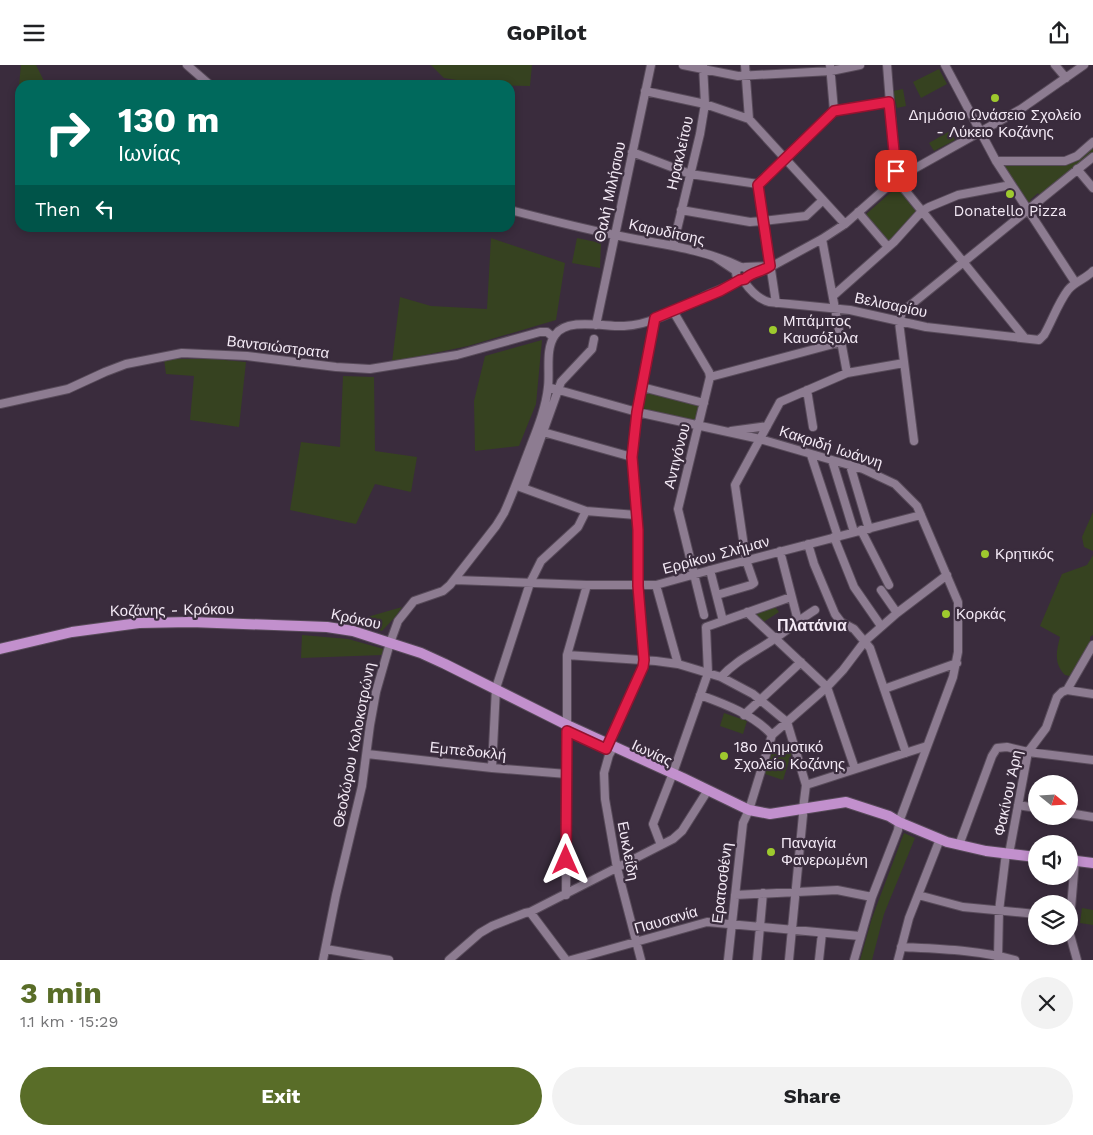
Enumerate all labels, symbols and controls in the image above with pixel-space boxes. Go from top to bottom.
icon: menu [20,19,48,47]
icon: share [1045,19,1073,47]
text: GoPilot [506,20,587,45]
marker: Δημόσιο Ωνάσειο Σχολείο - Λύκειο Κοζάνης [989,92,1001,104]
text: 130 m [118,99,219,141]
icon: right [35,100,100,165]
place label: Δημόσιο Ωνάσειο Σχολείο - Λύκειο Κοζάνης [909,106,1081,141]
street label: Ηρακλείτου [663,114,697,192]
street label: Θαλή Μιλήσιου [591,140,629,244]
text: Ιωνίας [118,141,181,166]
pin [875,150,917,192]
icon: arrive [882,157,910,185]
marker: Donatello Pizza [1004,188,1016,200]
icon: left [91,195,119,223]
text: Then [35,198,81,221]
place label: Donatello Pizza [953,202,1067,220]
street label: Καρυδίτσης [627,215,707,249]
street label: Βελισαρίου [853,289,929,321]
place label: Μπάμπος Καυσόξυλα [783,312,858,347]
marker: Μπάμπος Καυσόξυλα [767,324,779,336]
street label: Βαντσιώστρατα [226,332,331,362]
street label: Αντιγόνου [660,422,694,490]
street label: Κακριδή Ιωάννη [777,422,885,472]
street label: Ερρίκου Σλήμαν [661,532,771,578]
place label: Κρητικός [995,545,1054,563]
marker: Κρητικός [979,548,991,560]
street label: Κοζάνης - Κρόκου [110,600,234,620]
street label: Κρόκου [329,605,383,633]
place label: Κορκάς [956,605,1006,623]
marker: Κορκάς [940,608,952,620]
district label: Πλατάνια [777,616,847,635]
street label: Θεοδώρου Κολοκοτρώνη [329,661,379,829]
street label: Ιωνίας [629,736,675,770]
street label: Εμπεδοκλή [429,738,507,764]
place label: 18ο Δημοτικό Σχολείο Κοζάνης [734,738,845,773]
street label: Φακίνου Άρη [990,748,1026,838]
marker: 18ο Δημοτικό Σχολείο Κοζάνης [718,750,730,762]
north arrow [1028,775,1078,825]
map controls [1028,775,1078,945]
street label: Ευκλείδη [613,820,643,882]
position arrow [539,833,591,885]
place label: Παναγία Φανερωμένη [781,834,868,869]
button: sound [1028,835,1078,885]
street label: Ερατοσθένη [708,842,736,924]
marker: Παναγία Φανερωμένη [765,846,777,858]
button: layers [1028,895,1078,945]
street label: Παυσανία [632,902,700,938]
text: 3 min [20,975,102,1010]
button: close [1021,977,1073,1029]
text: 1.1 km · 15:29 [20,1012,118,1031]
button: Exit [20,1067,542,1125]
button: Share [552,1067,1073,1125]

